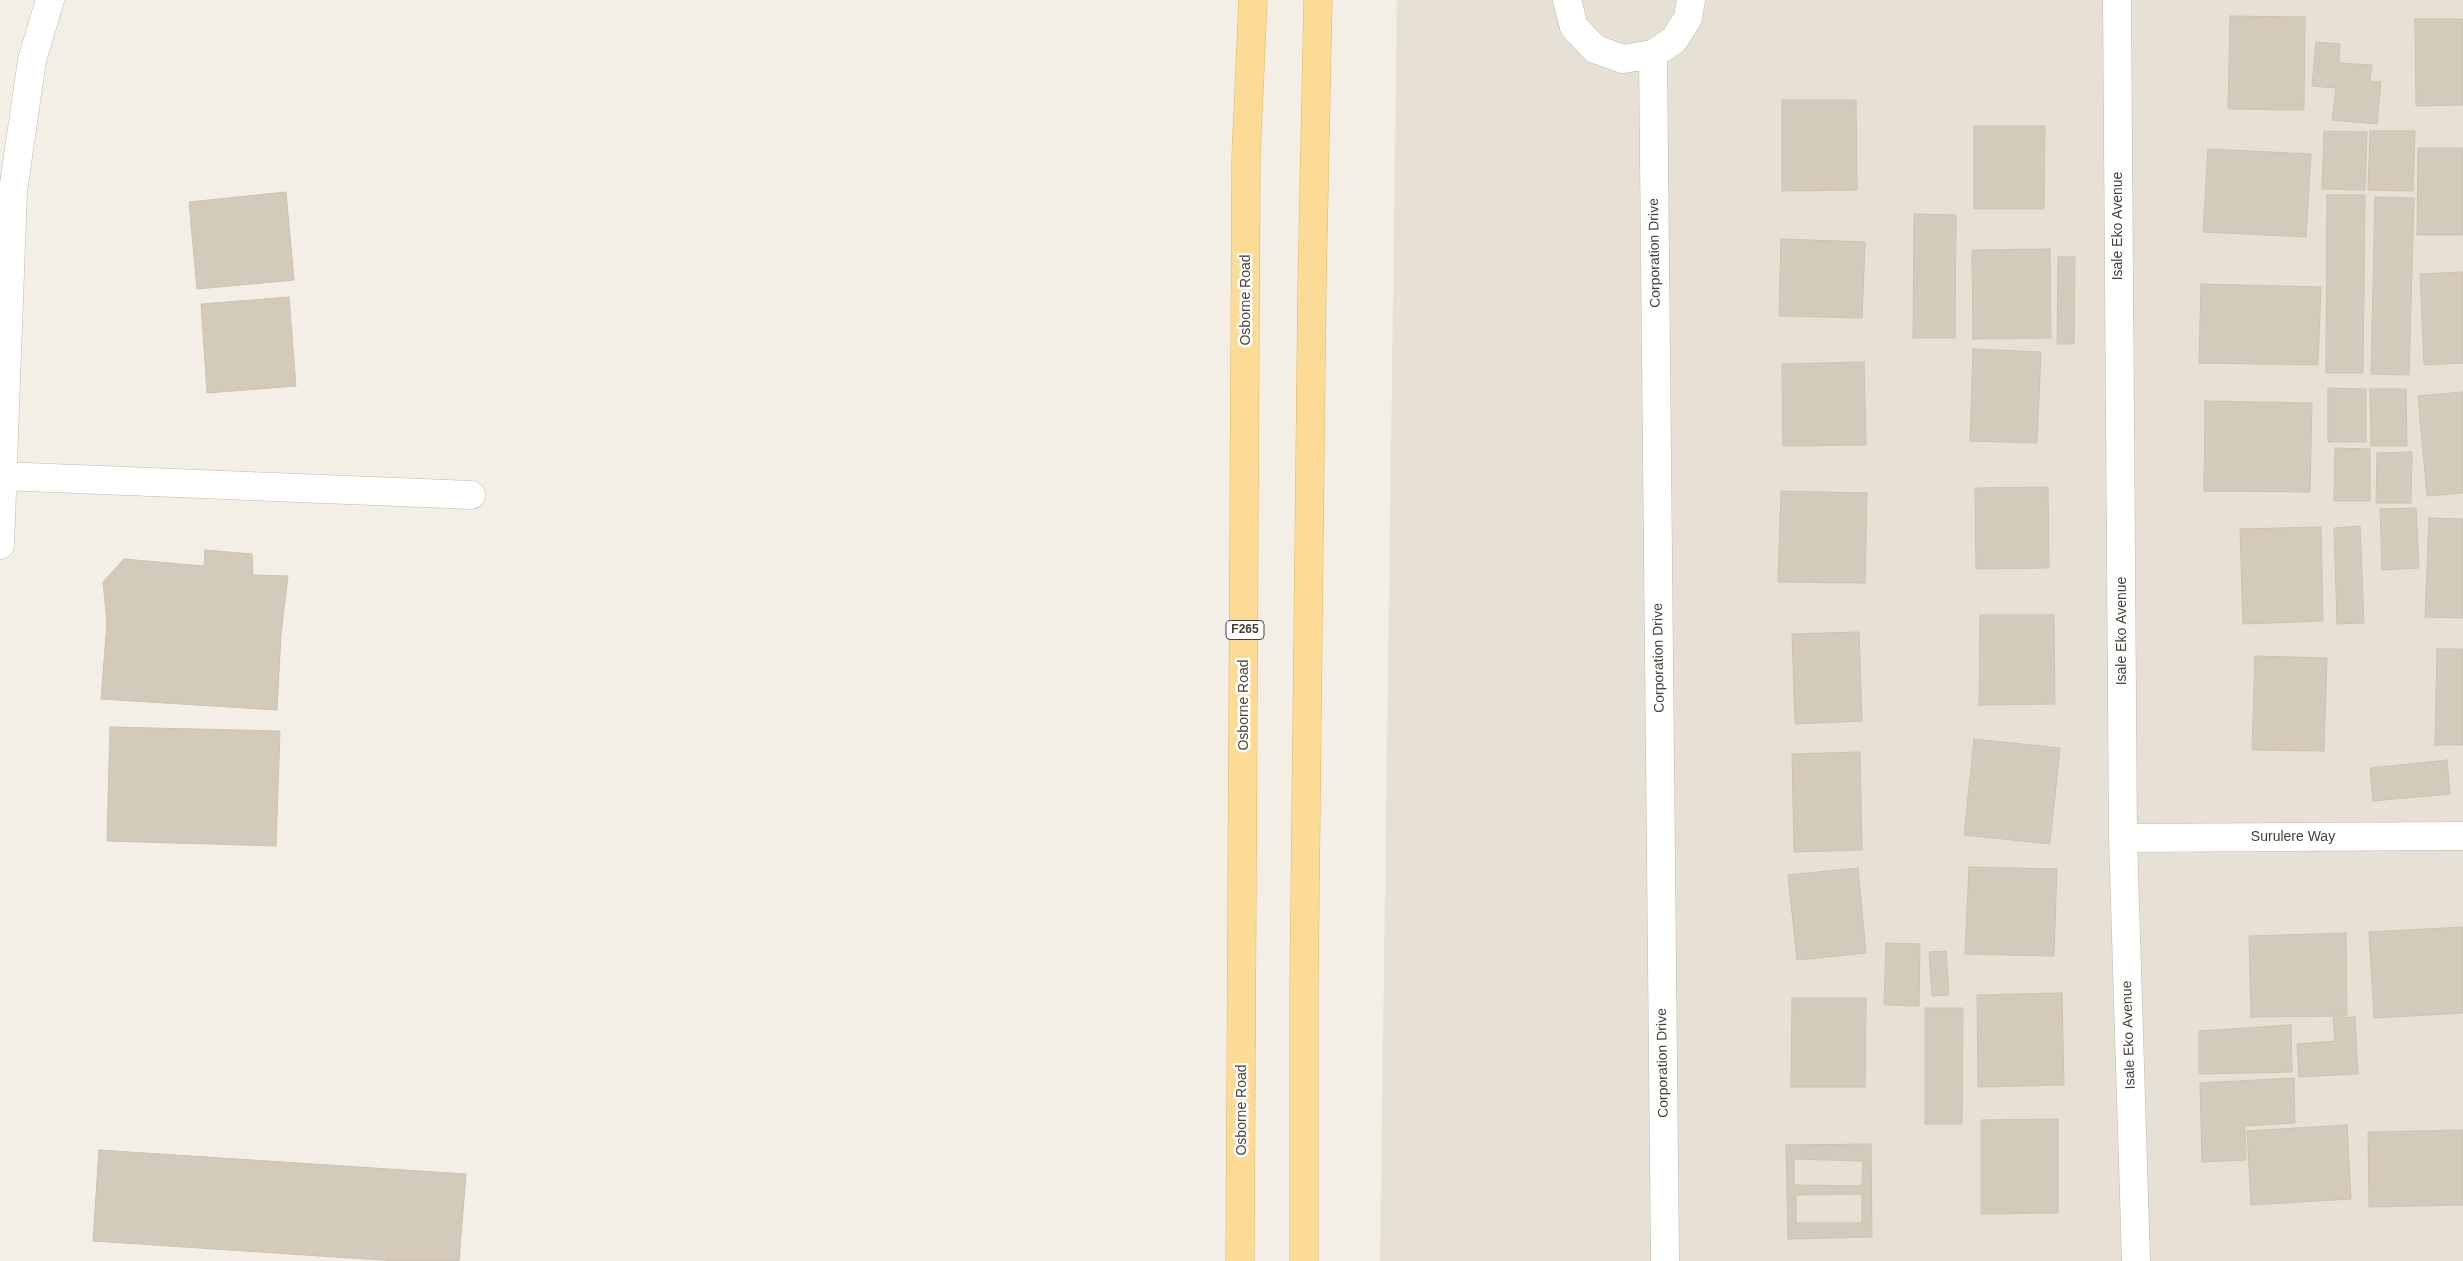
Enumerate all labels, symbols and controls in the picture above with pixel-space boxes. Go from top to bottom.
street label: Isale Eko Avenue [2110,172,2126,280]
street label: Corporation Drive [1646,198,1664,308]
street label: Osborne Road [1238,254,1254,346]
street label: Isale Eko Avenue [2114,577,2130,685]
street label: Corporation Drive [1650,603,1668,713]
road number: F265 [1226,620,1264,640]
street label: Osborne Road [1236,659,1252,751]
street label: Surulere Way [2251,829,2335,845]
street label: Isale Eko Avenue [2119,980,2139,1090]
street label: Corporation Drive [1654,1008,1672,1118]
street label: Osborne Road [1234,1064,1250,1156]

